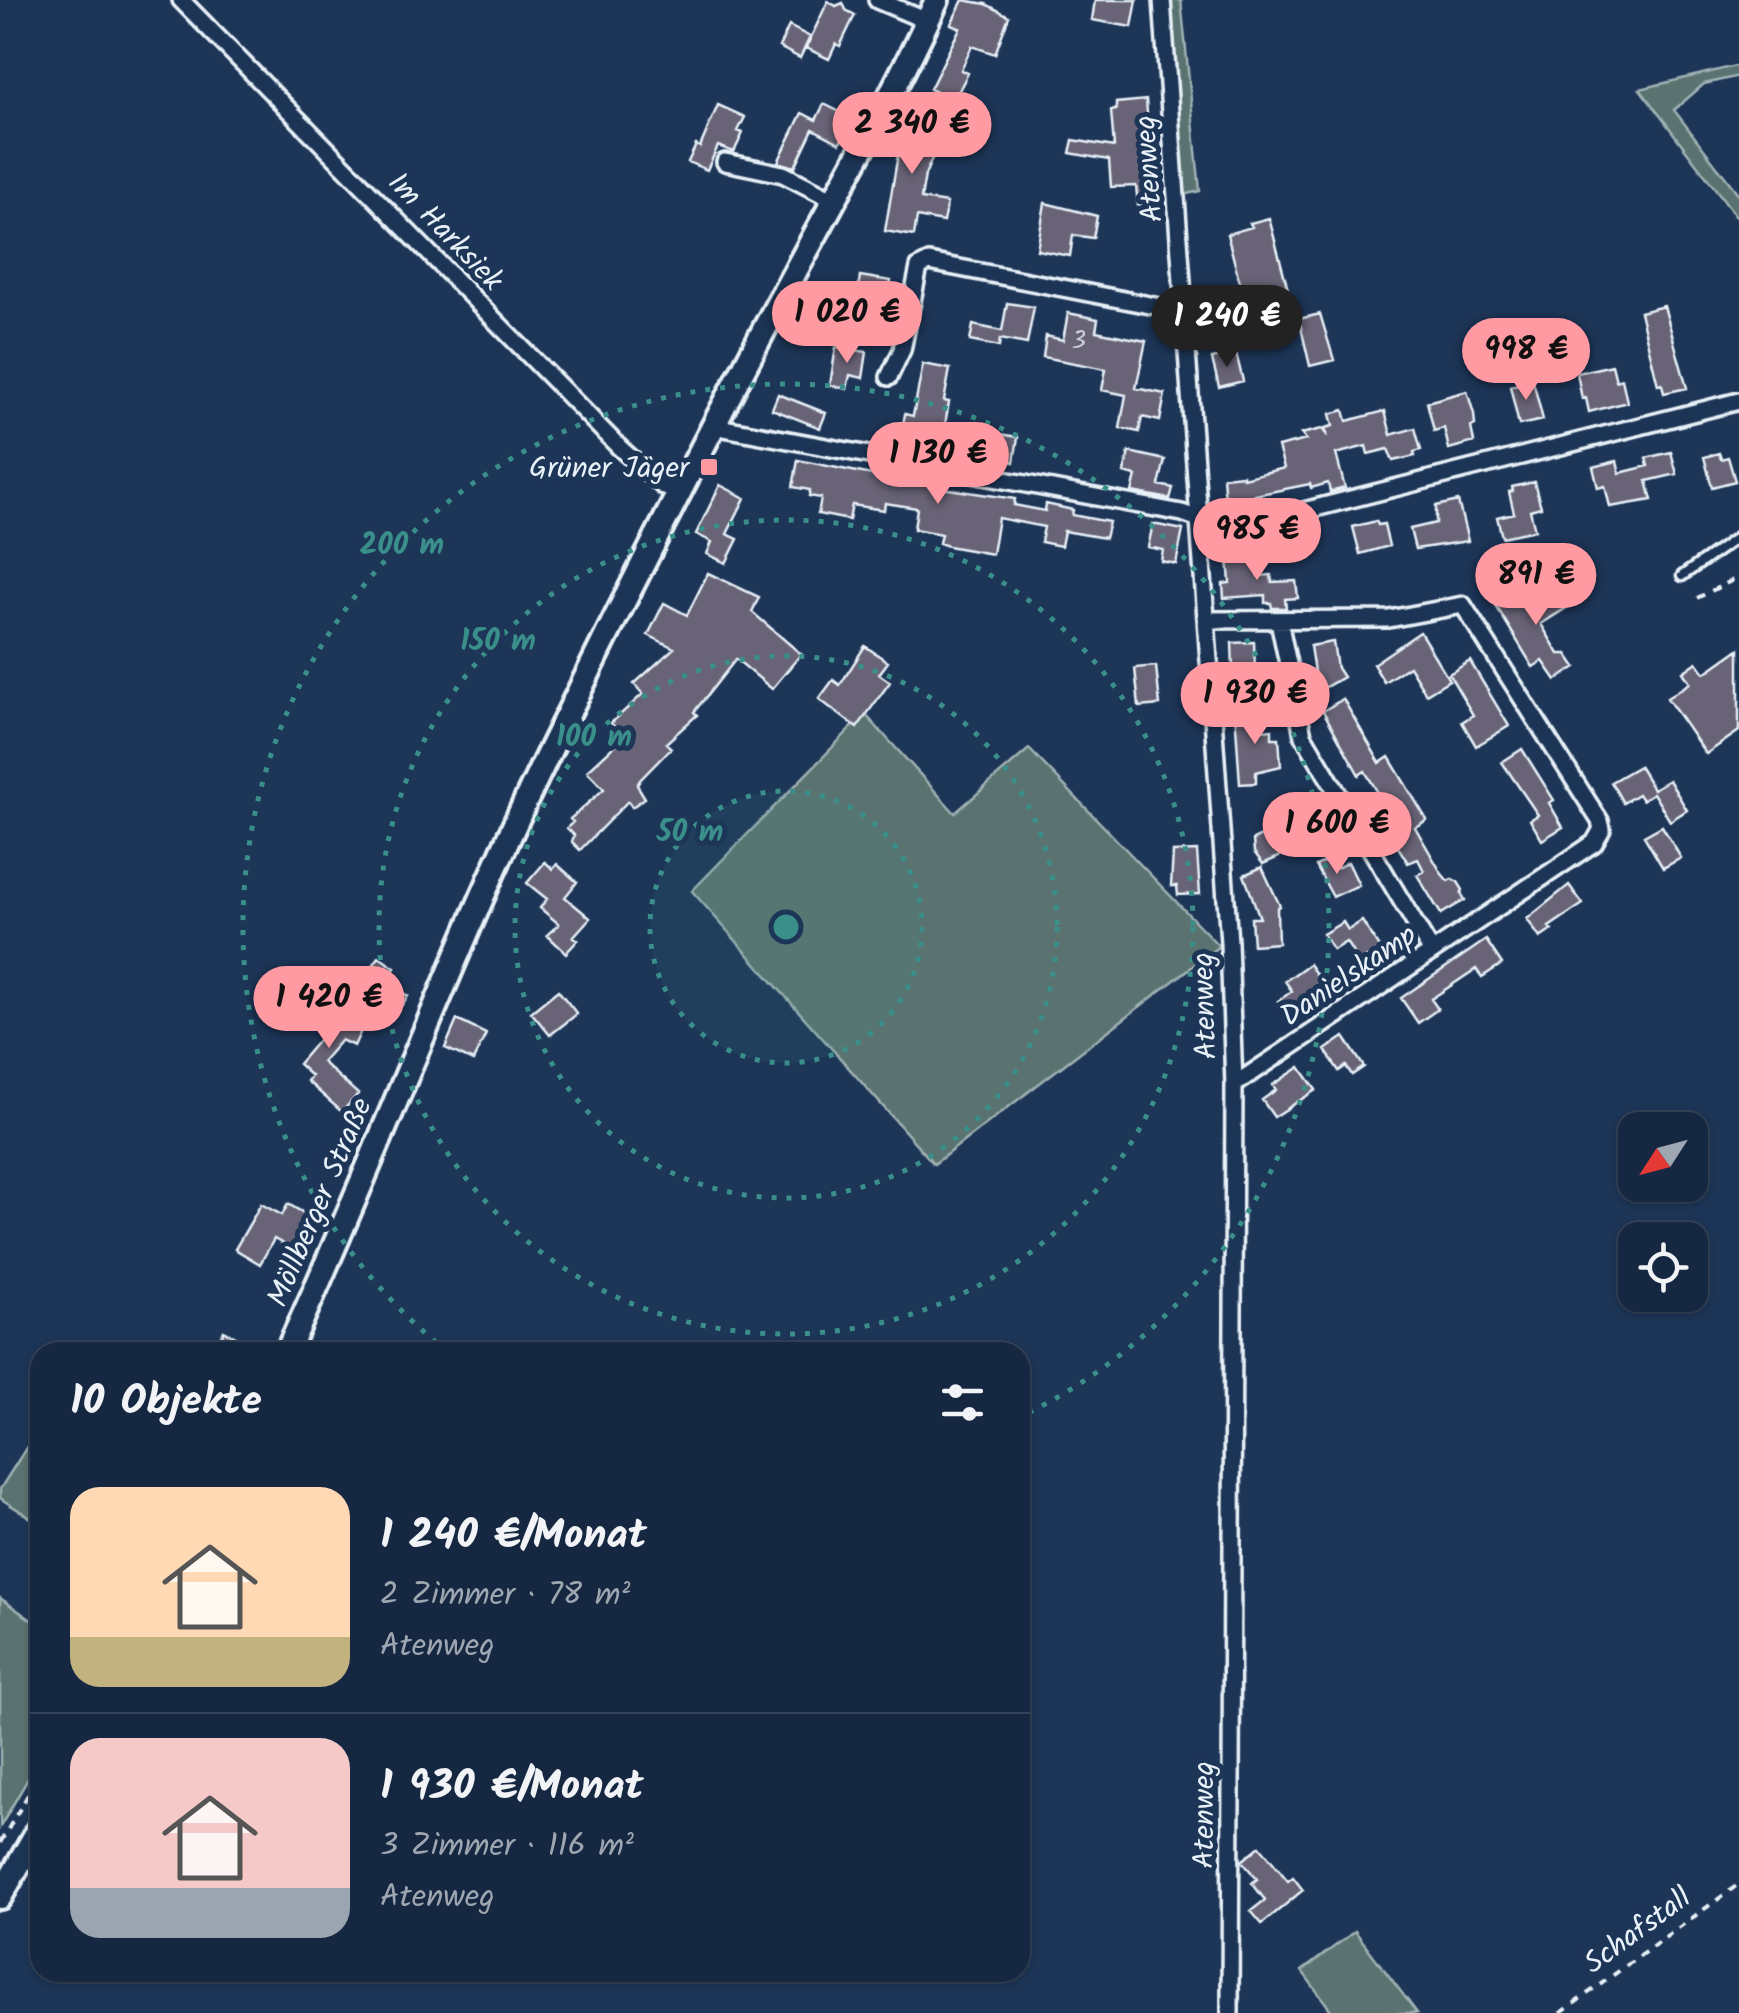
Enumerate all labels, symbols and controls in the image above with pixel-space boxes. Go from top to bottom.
pin: 2 340 € [820,92,1004,177]
text: 2 340 € [855,99,969,150]
street label: Atenweg [1122,114,1178,224]
street label: Im Harksiek [375,161,515,304]
pin: 1 020 € [755,281,939,366]
pin: 1 240 € [1135,285,1319,370]
text: 1 020 € [794,288,900,339]
text: 1 240 € [1173,292,1281,343]
pin: 998 € [1456,318,1596,403]
house number: 3 [1072,321,1086,361]
text: 998 € [1484,325,1568,376]
pin: 1 130 € [846,422,1030,507]
text: 1 130 € [889,429,987,480]
place label: Grüner Jäger [529,445,691,493]
marker: Grüner Jäger [698,456,720,478]
pin: 985 € [1187,498,1327,583]
text: 985 € [1215,505,1299,556]
text: 200 m [360,522,444,570]
pin: 891 € [1466,543,1606,628]
text: 891 € [1497,550,1575,601]
text: 150 m [460,618,536,666]
pin: 1 930 € [1163,662,1347,747]
text: 1 930 € [1203,669,1307,720]
text: 100 m [556,714,632,762]
pin: 1 600 € [1245,792,1429,877]
text: 1 600 € [1285,799,1389,850]
text: 50 m [656,809,723,857]
centre of rings [768,909,804,945]
street label: Danielskamp [1271,913,1427,1040]
street label: Atenweg [1180,951,1232,1060]
pin: 1 420 € [237,966,421,1051]
text: 1 420 € [275,973,383,1024]
street label: Möllberger Straße [255,1091,387,1315]
north arrow [1618,1112,1708,1202]
map controls [1618,1112,1708,1312]
button: locate [1618,1222,1708,1312]
text: 10 Objekte [70,1369,262,1436]
icon: filters [935,1375,990,1430]
text: 1 240 €/Monat [380,1503,647,1570]
icon: home [150,1527,270,1647]
text: 2 Zimmer · 78 m² [380,1570,630,1621]
text: Atenweg [380,1621,494,1672]
text: 1 930 €/Monat [380,1754,644,1821]
street label: Atenweg [1181,1761,1229,1869]
icon: home [150,1778,270,1898]
text: 3 Zimmer · 116 m² [380,1821,634,1872]
text: Atenweg [380,1872,494,1923]
street label: Schafstall [1574,1876,1702,1987]

